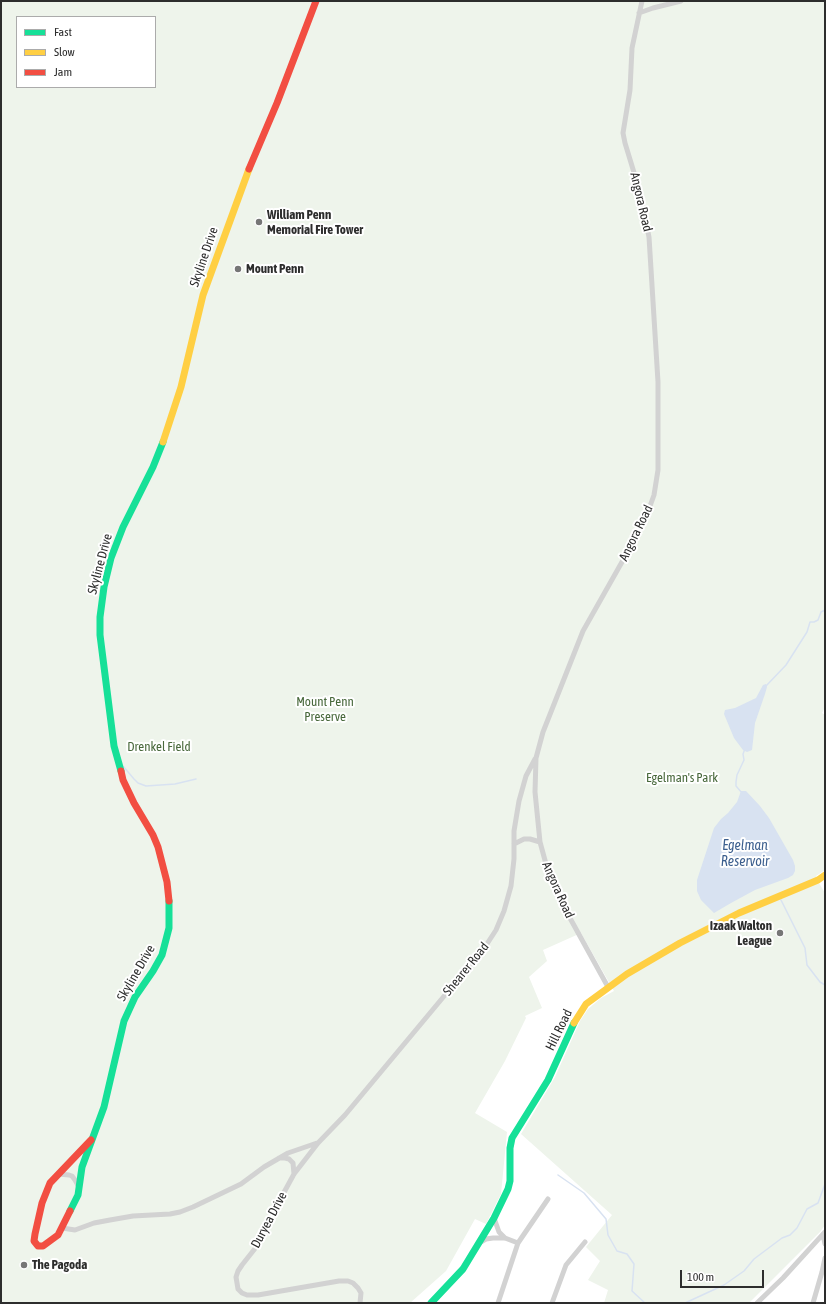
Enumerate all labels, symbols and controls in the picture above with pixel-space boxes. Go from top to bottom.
legend [16,16,156,88]
text: Fast [54,25,72,39]
text: Slow [54,45,75,59]
text: Jam [54,65,72,79]
street label: Angora Road [627,171,655,233]
place label: William Penn Memorial Fire Tower [267,207,363,238]
marker: William Penn Memorial Fire Tower [254,217,264,227]
street label: Skyline Drive [187,225,221,289]
place label: Mount Penn [246,261,304,277]
marker: Mount Penn [233,264,243,274]
street label: Angora Road [616,502,656,564]
street label: Skyline Drive [84,532,116,596]
park label: Mount Penn Preserve [296,694,354,725]
park label: Drenkel Field [127,739,191,755]
park label: Egelman's Park [646,770,718,786]
water label: Egelman Reservoir [721,838,769,870]
street label: Angora Road [539,859,577,921]
place label: Izaak Walton League [710,918,772,949]
marker: Izaak Walton League [775,928,785,938]
street label: Shearer Road [440,939,492,999]
street label: Skyline Drive [114,942,158,1004]
street label: Hill Road [542,1007,576,1053]
street label: Duryea Drive [248,1189,290,1251]
place label: The Pagoda [32,1257,87,1273]
marker: The Pagoda [19,1260,29,1270]
scale bar [682,1262,766,1288]
text: 100 m [687,1270,714,1284]

